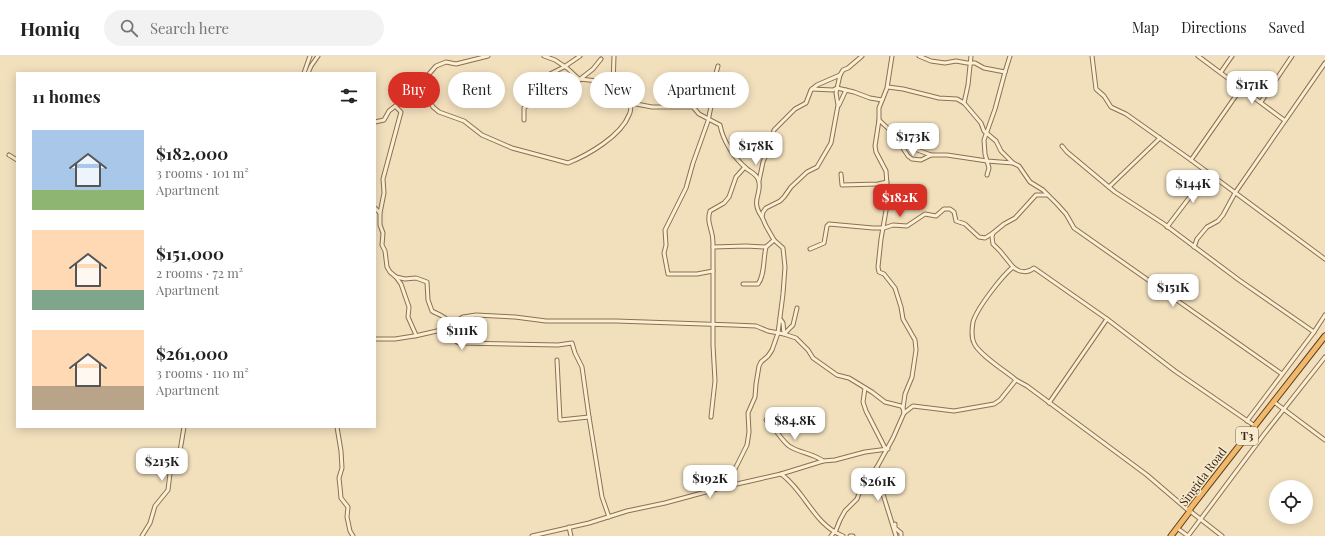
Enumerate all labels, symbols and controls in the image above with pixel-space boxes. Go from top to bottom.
search box [104,10,384,46]
text: Homiq [20,15,80,41]
icon: search [118,17,140,39]
text: Search here [150,18,229,38]
text: Map [1132,18,1159,37]
text: Directions [1181,18,1247,37]
text: Saved [1269,18,1305,37]
pin: $171K [1224,71,1280,105]
chip: Buy [388,72,440,108]
chip: Rent [448,72,505,108]
chip: Filters [513,72,582,108]
chip: New [590,72,645,108]
chip: Apartment [653,72,749,108]
text: $171K [1236,75,1268,92]
text: 11 homes [32,85,101,107]
icon: filters [338,85,360,107]
pin: $173K [885,123,941,157]
text: $173K [896,127,930,144]
pin: $178K [728,132,784,166]
text: $178K [739,136,773,153]
text: $182,000 [156,142,228,164]
icon: home [64,146,112,194]
text: 3 rooms · 101 m² [156,164,249,181]
pin: $144K [1165,170,1221,204]
text: $144K [1175,174,1211,191]
text: Apartment [156,181,219,198]
pin: $182K [872,184,928,218]
text: $182K [882,188,918,205]
text: $151,000 [156,242,224,264]
icon: home [64,246,112,294]
text: 2 rooms · 72 m² [156,264,243,281]
pin: $151K [1145,274,1201,308]
text: $151K [1157,278,1189,295]
text: Apartment [156,281,219,298]
pin: $111K [434,317,490,351]
text: $111K [446,321,478,338]
text: $261,000 [156,342,228,364]
icon: home [64,346,112,394]
text: 3 rooms · 110 m² [156,364,249,381]
text: Apartment [156,381,219,398]
pin: $84.8K [762,407,828,441]
text: $84.8K [774,411,816,428]
road number: T3 [1236,427,1258,445]
street label: Singida Road [1175,444,1230,509]
pin: $215K [134,448,190,482]
text: $215K [145,452,179,469]
pin: $192K [682,465,738,499]
pin: $261K [850,468,906,502]
text: $192K [692,469,728,486]
text: $261K [860,472,896,489]
map controls [1269,480,1313,524]
button: locate [1269,480,1313,524]

